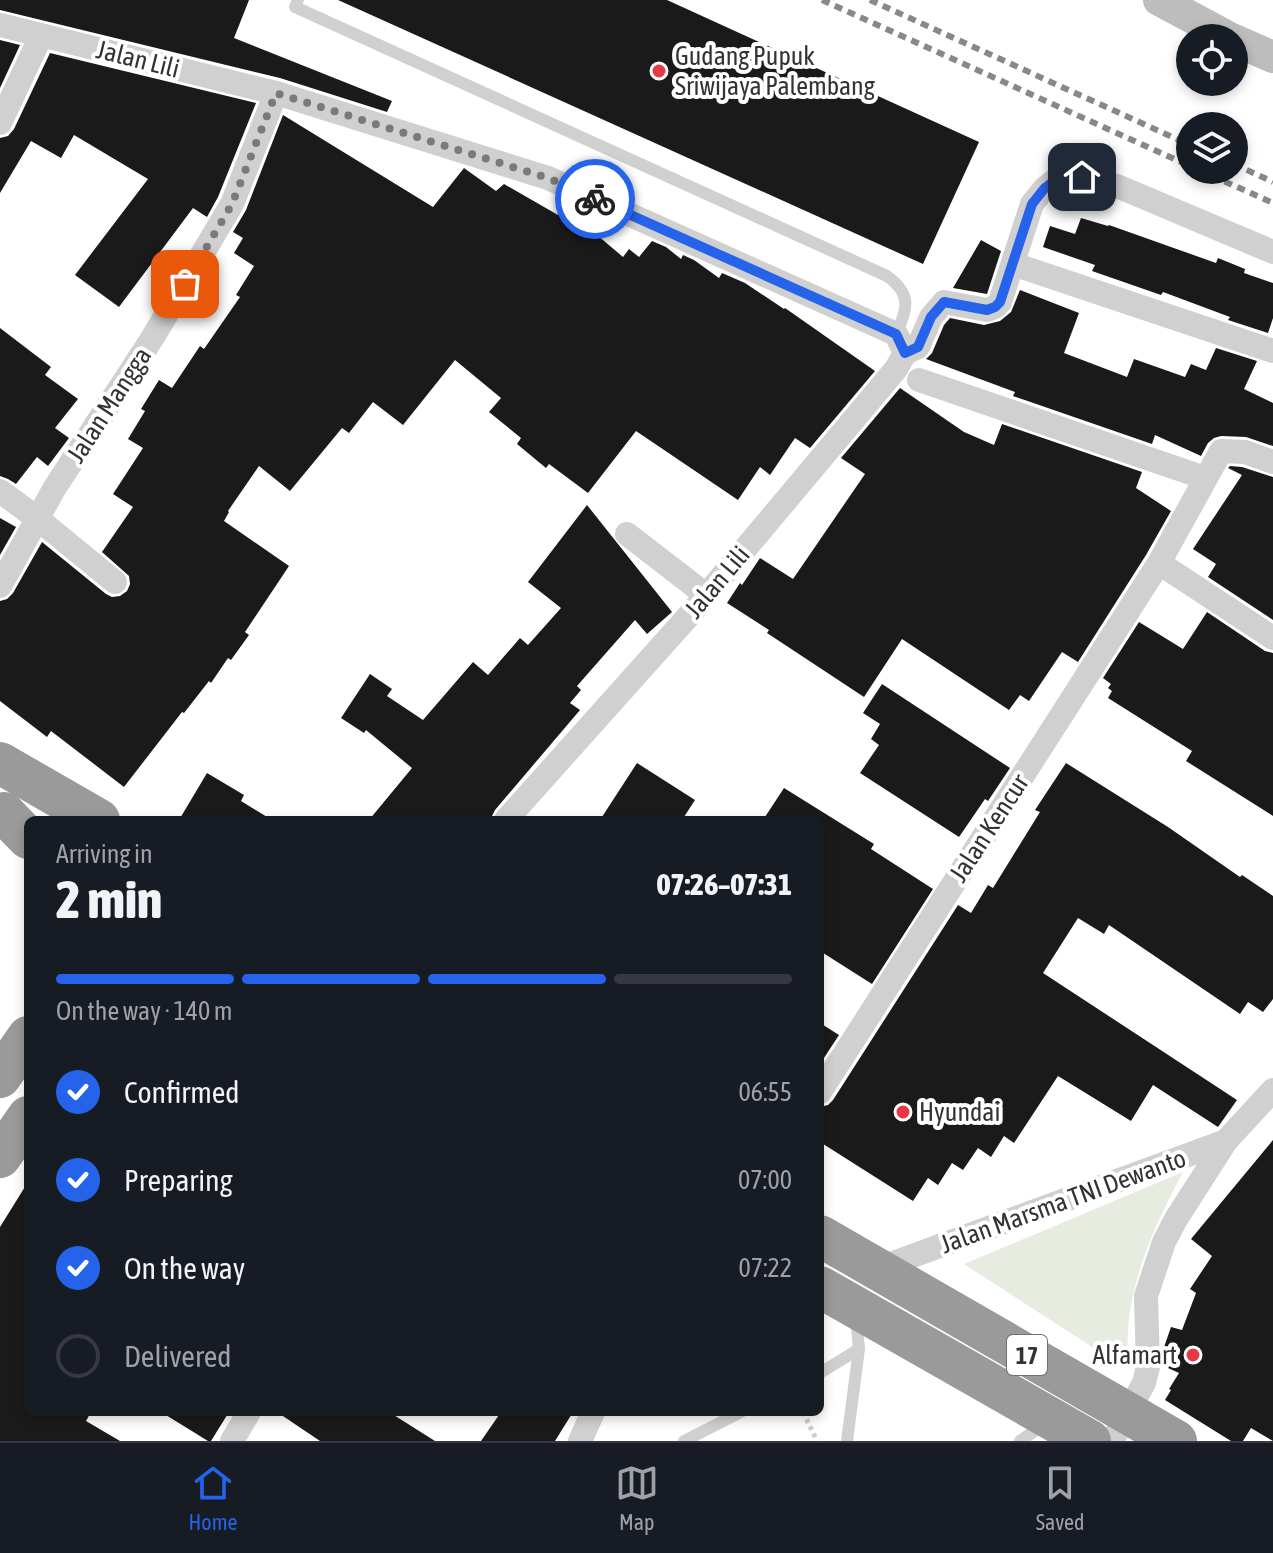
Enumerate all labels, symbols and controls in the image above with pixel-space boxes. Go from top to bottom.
map controls [1176,24,1248,184]
button: locate [1176,24,1248,96]
street label: Jalan Lili [93,34,183,84]
place label: Gudang Pupuk Sriwijaya Palembang [675,41,876,101]
marker: Gudang Pupuk Sriwijaya Palembang [650,62,668,80]
button: layers [1176,112,1248,184]
pin [1048,143,1116,211]
icon: home [1060,155,1104,199]
courier [555,159,635,239]
icon: bike [573,177,617,221]
pin [151,250,219,318]
icon: bag [163,262,207,306]
street label: Jalan Mangga [61,342,157,468]
street label: Jalan Lili [678,540,756,624]
street label: Jalan Kencur [943,768,1035,887]
text: Arriving in [56,839,153,869]
text: 07:26–07:31 [657,867,792,901]
text: 2 min [56,869,162,929]
text: On the way · 140 m [56,996,233,1026]
icon: check [56,1070,100,1114]
text: Confirmed [124,1075,239,1109]
text: 06:55 [738,1077,792,1107]
place label: Hyundai [919,1097,1000,1127]
marker: Hyundai [894,1103,912,1121]
street label: Jalan Marsma TNI Dewanto [936,1143,1190,1259]
icon: check [56,1158,100,1202]
text: Preparing [124,1163,233,1197]
text: 07:00 [738,1165,792,1195]
icon: check [56,1246,100,1290]
text: On the way [124,1251,245,1285]
text: 07:22 [738,1253,792,1283]
road number: 17 [1007,1335,1047,1375]
text: Delivered [124,1339,232,1373]
place label: Alfamart [1092,1340,1177,1370]
marker: Alfamart [1184,1346,1202,1364]
tab: Home [189,1461,238,1535]
tab: Map [615,1461,659,1535]
tab: Saved [1036,1461,1084,1535]

